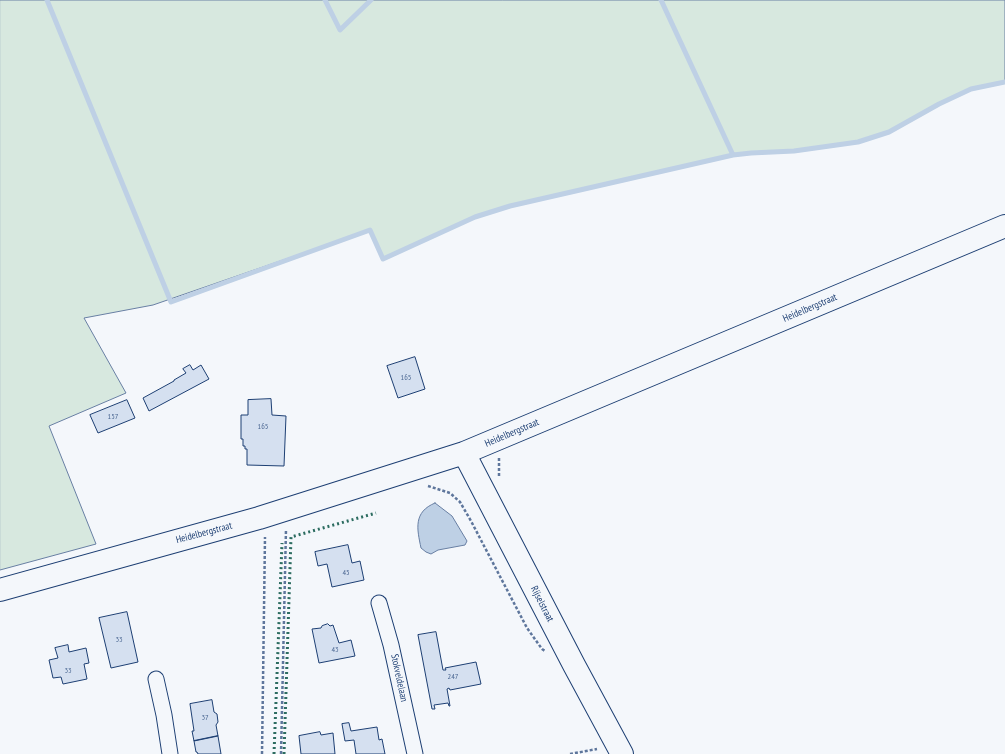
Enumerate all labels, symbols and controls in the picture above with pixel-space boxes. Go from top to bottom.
street label: Heidelbergstraat [781,291,839,325]
house number: 165 [401,373,411,383]
house number: 157 [108,412,118,422]
street label: Heidelbergstraat [483,416,541,450]
house number: 165 [258,422,268,432]
street label: Heidelbergstraat [175,520,233,546]
house number: 45 [342,568,350,578]
street label: Rijselstraat [528,584,556,624]
house number: 33 [115,635,123,645]
house number: 43 [331,645,339,655]
street label: Stokveldelaan [388,653,410,703]
house number: 33 [64,666,72,676]
house number: 247 [448,672,458,682]
house number: 37 [201,713,209,723]

